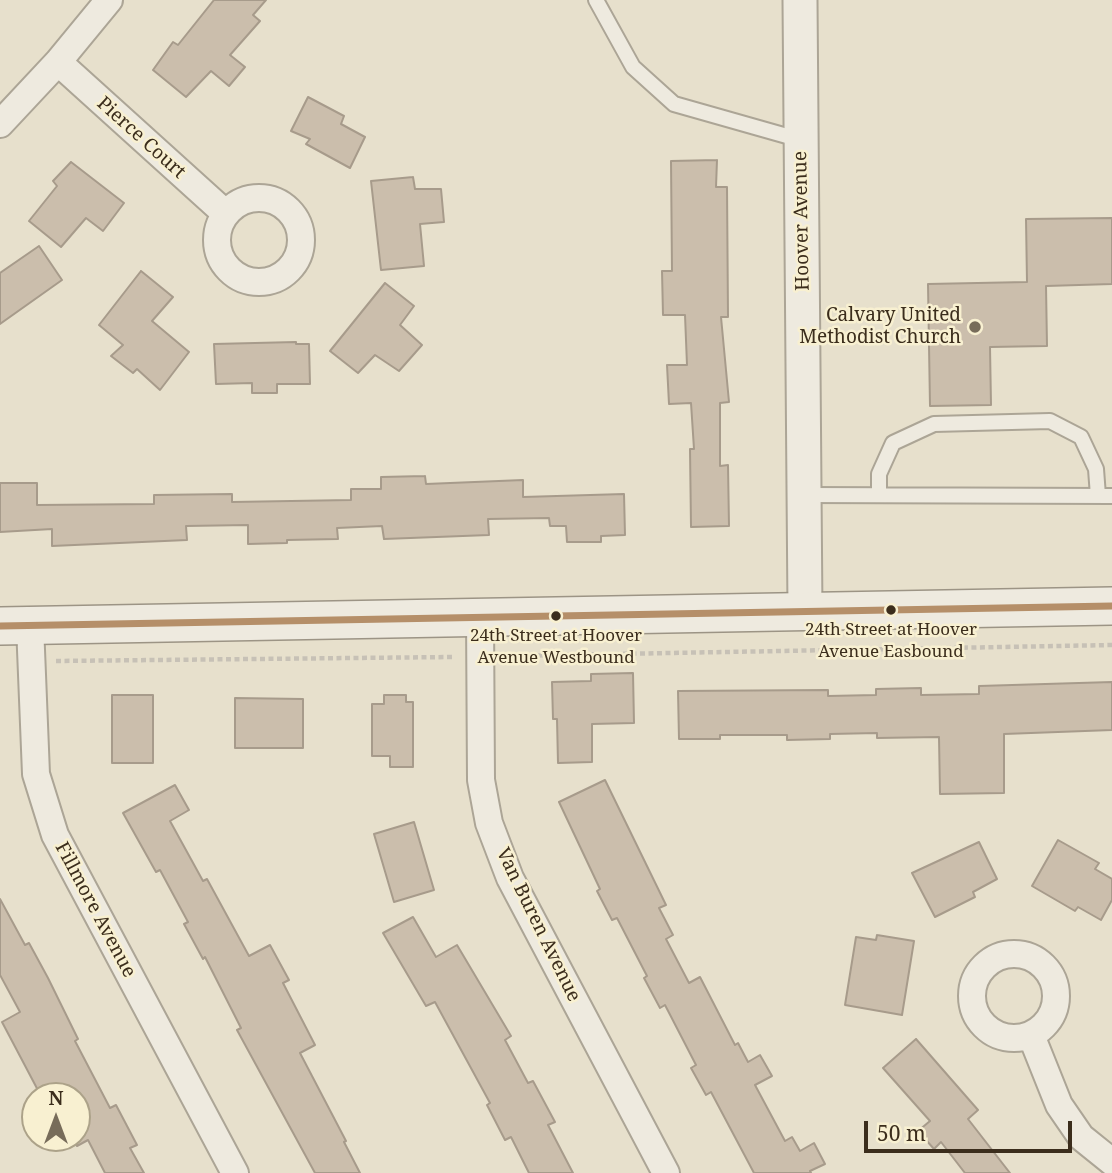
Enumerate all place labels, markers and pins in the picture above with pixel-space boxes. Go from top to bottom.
place label: Calvary United Methodist Church [799,305,961,349]
marker: Calvary United Methodist Church [967,319,983,335]
marker: 24th Street at Hoover Avenue Easbound [884,603,898,617]
marker: 24th Street at Hoover Avenue Westbound [549,609,563,623]
place label: 24th Street at Hoover Avenue Easbound [805,620,977,660]
place label: 24th Street at Hoover Avenue Westbound [470,626,642,666]

